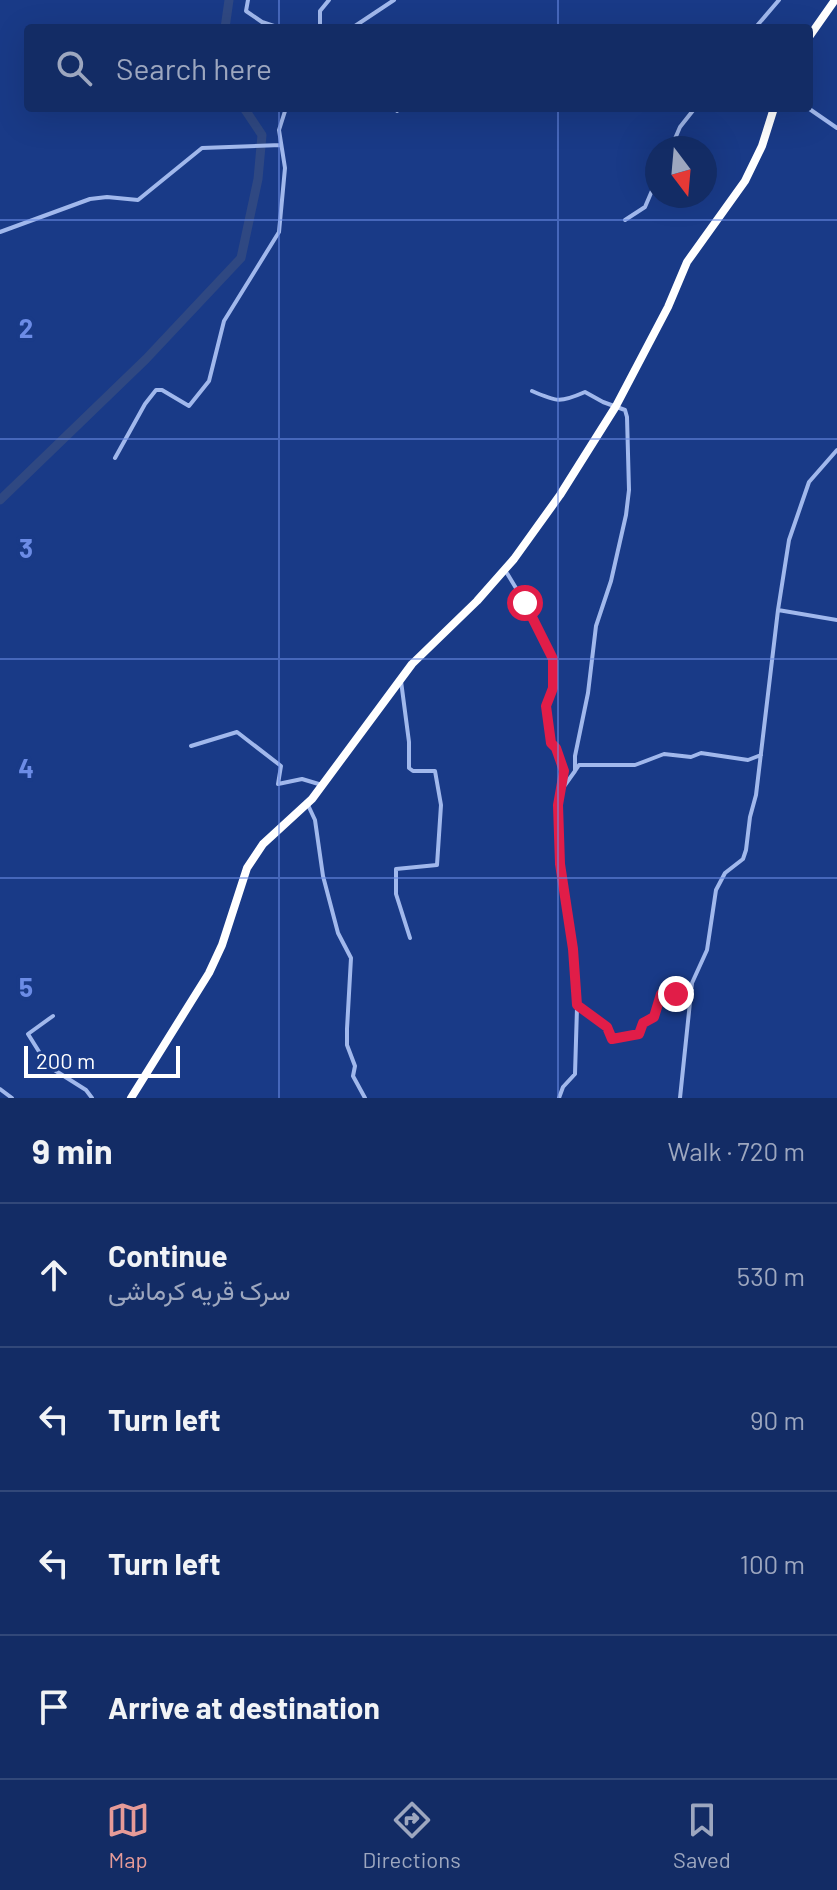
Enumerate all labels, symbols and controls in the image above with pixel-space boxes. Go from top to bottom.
search box [24,24,813,112]
icon: search [52,46,96,90]
text: Search here [116,50,272,86]
north arrow [645,136,717,208]
text: 2 [19,312,33,343]
text: 3 [19,532,33,563]
route start [507,585,543,621]
text: 4 [18,752,34,783]
text: 5 [19,971,33,1002]
route end [658,976,694,1012]
scale bar [24,1042,180,1078]
text: 200 m [36,1047,95,1073]
text: 9 min [32,1130,113,1171]
text: Walk · 720 m [668,1135,805,1166]
text: Continue [108,1237,228,1273]
icon: ahead [32,1253,76,1297]
text: 530 m [737,1260,805,1291]
text: سرک قریه کرماشی [108,1274,290,1305]
icon: left [32,1397,76,1441]
text: Turn left [108,1401,221,1437]
text: 90 m [750,1404,805,1435]
icon: left [32,1541,76,1585]
text: Turn left [108,1545,221,1581]
text: 100 m [740,1548,805,1579]
icon: arrive [32,1685,76,1729]
text: Arrive at destination [108,1689,380,1725]
tab: Map [106,1798,150,1872]
tab: Directions [362,1798,461,1872]
tab: Saved [673,1798,731,1872]

